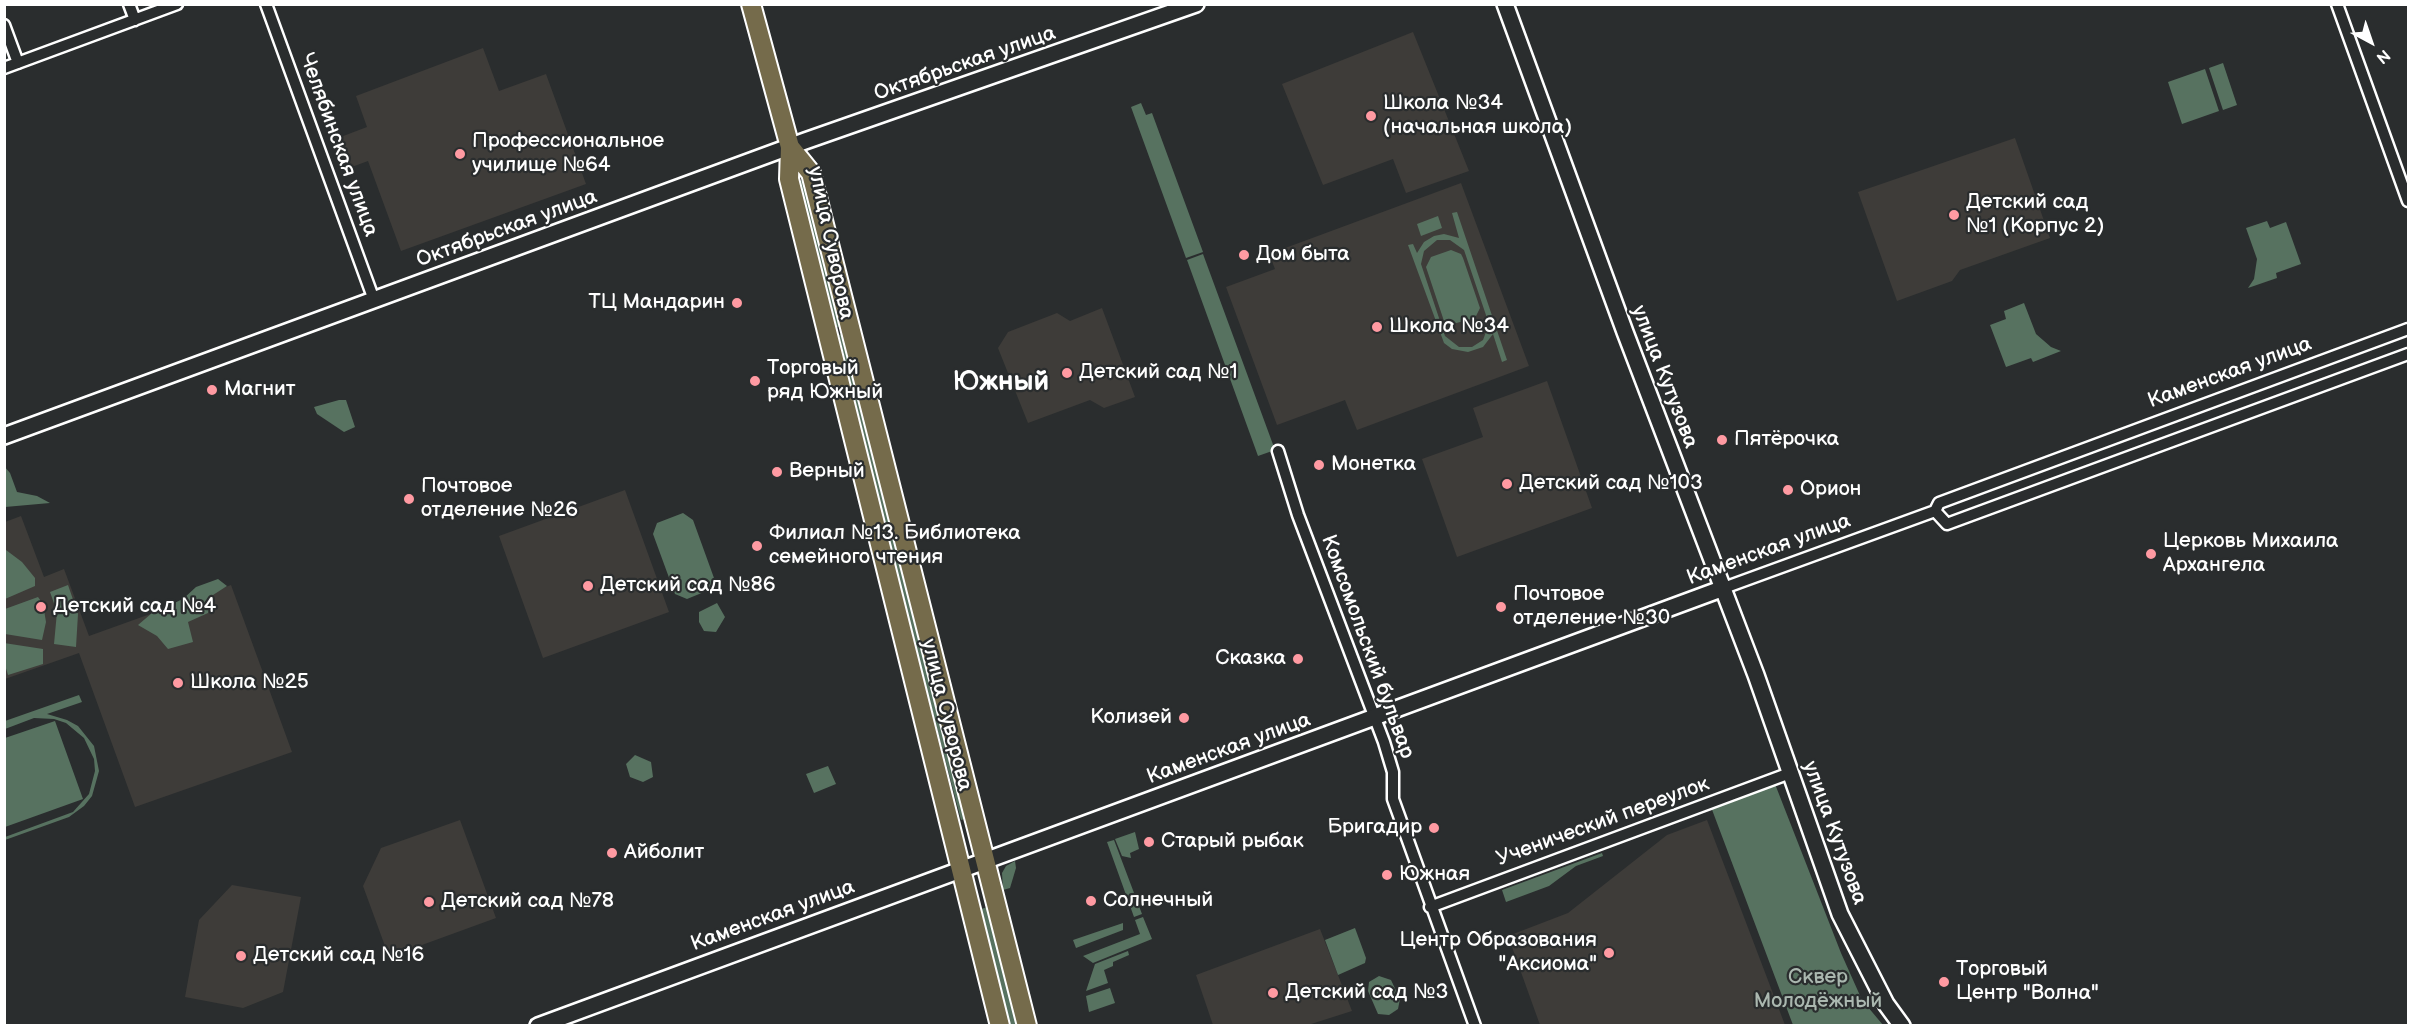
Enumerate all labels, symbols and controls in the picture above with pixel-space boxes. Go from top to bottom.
north arrow [2341,12,2401,72]
street label: Октябрьская улица [871,21,1059,107]
text: N [2372,45,2394,67]
street label: Челябинская улица [293,50,383,240]
place label: Школа №34 (начальная школа) [1383,91,1572,141]
marker: Школа №34 (начальная школа) [1364,109,1378,123]
place label: Профессиональное училище №64 [472,129,664,179]
marker: Профессиональное училище №64 [453,147,467,161]
street label: улица Суворова [801,164,859,322]
street label: Октябрьская улица [413,185,601,273]
place label: Детский сад №1 (Корпус 2) [1966,190,2104,240]
marker: Детский сад №1 (Корпус 2) [1947,208,1961,222]
place label: Дом быта [1256,242,1350,268]
marker: Дом быта [1237,248,1251,262]
place label: ТЦ Мандарин [589,290,725,316]
marker: ТЦ Мандарин [730,296,744,310]
street label: улица Кутузова [1625,302,1703,452]
place label: Школа №34 [1389,314,1509,340]
marker: Школа №34 [1370,320,1384,334]
street label: Каменская улица [2145,332,2315,414]
place label: Торговый ряд Южный [767,356,883,406]
place label: Детский сад №1 [1079,360,1238,386]
marker: Детский сад №1 [1060,366,1074,380]
district label: Южный [953,367,1049,399]
marker: Торговый ряд Южный [748,374,762,388]
place label: Магнит [224,377,296,403]
marker: Магнит [205,383,219,397]
place label: Пятёрочка [1734,427,1839,453]
marker: Пятёрочка [1715,433,1729,447]
place label: Монетка [1331,452,1416,478]
marker: Монетка [1312,458,1326,472]
place label: Верный [789,459,865,485]
marker: Верный [770,465,784,479]
place label: Детский сад №103 [1519,471,1703,497]
place label: Почтовое отделение №26 [421,474,578,524]
marker: Детский сад №103 [1500,477,1514,491]
place label: Орион [1800,477,1862,503]
marker: Орион [1781,483,1795,497]
marker: Почтовое отделение №26 [402,492,416,506]
street label: Каменская улица [1684,509,1854,591]
place label: Филиал №13. Библиотека семейного чтения [769,521,1021,571]
place label: Церковь Михаила Архангела [2163,529,2338,579]
street label: Комсомольский бульвар [1315,532,1419,762]
marker: Филиал №13. Библиотека семейного чтения [750,539,764,553]
marker: Церковь Михаила Архангела [2144,547,2158,561]
place label: Детский сад №86 [600,573,776,599]
marker: Детский сад №86 [581,579,595,593]
place label: Почтовое отделение №30 [1513,582,1670,632]
place label: Детский сад №4 [53,594,216,620]
marker: Детский сад №4 [34,600,48,614]
marker: Почтовое отделение №30 [1494,600,1508,614]
street label: улица Суворова [915,636,977,794]
place label: Сказка [1215,646,1286,672]
marker: Сказка [1291,652,1305,666]
place label: Школа №25 [190,670,309,696]
marker: Школа №25 [171,676,185,690]
place label: Колизей [1090,705,1172,731]
street label: Каменская улица [1144,708,1314,790]
marker: Колизей [1177,711,1191,725]
street label: улица Кутузова [1796,758,1872,908]
street label: Ученический переулок [1493,772,1713,872]
place label: Бригадир [1327,815,1422,841]
marker: Бригадир [1427,821,1441,835]
place label: Старый рыбак [1161,829,1304,855]
marker: Старый рыбак [1142,835,1156,849]
place label: Айболит [624,840,704,866]
marker: Айболит [605,846,619,860]
place label: Южная [1399,862,1470,888]
marker: Южная [1380,868,1394,882]
street label: Каменская улица [688,875,858,957]
place label: Солнечный [1103,888,1213,914]
place label: Детский сад №78 [441,889,614,915]
marker: Солнечный [1084,894,1098,908]
marker: Детский сад №78 [422,895,436,909]
place label: Центр Образования "Аксиома" [1399,928,1597,978]
place label: Детский сад №16 [253,943,424,969]
marker: Центр Образования "Аксиома" [1602,946,1616,960]
marker: Детский сад №16 [234,949,248,963]
place label: Торговый Центр "Волна" [1956,957,2099,1007]
park label: Сквер Молодёжный [1754,965,1882,1015]
marker: Торговый Центр "Волна" [1937,975,1951,989]
place label: Детский сад №3 [1285,980,1448,1006]
marker: Детский сад №3 [1266,986,1280,1000]

